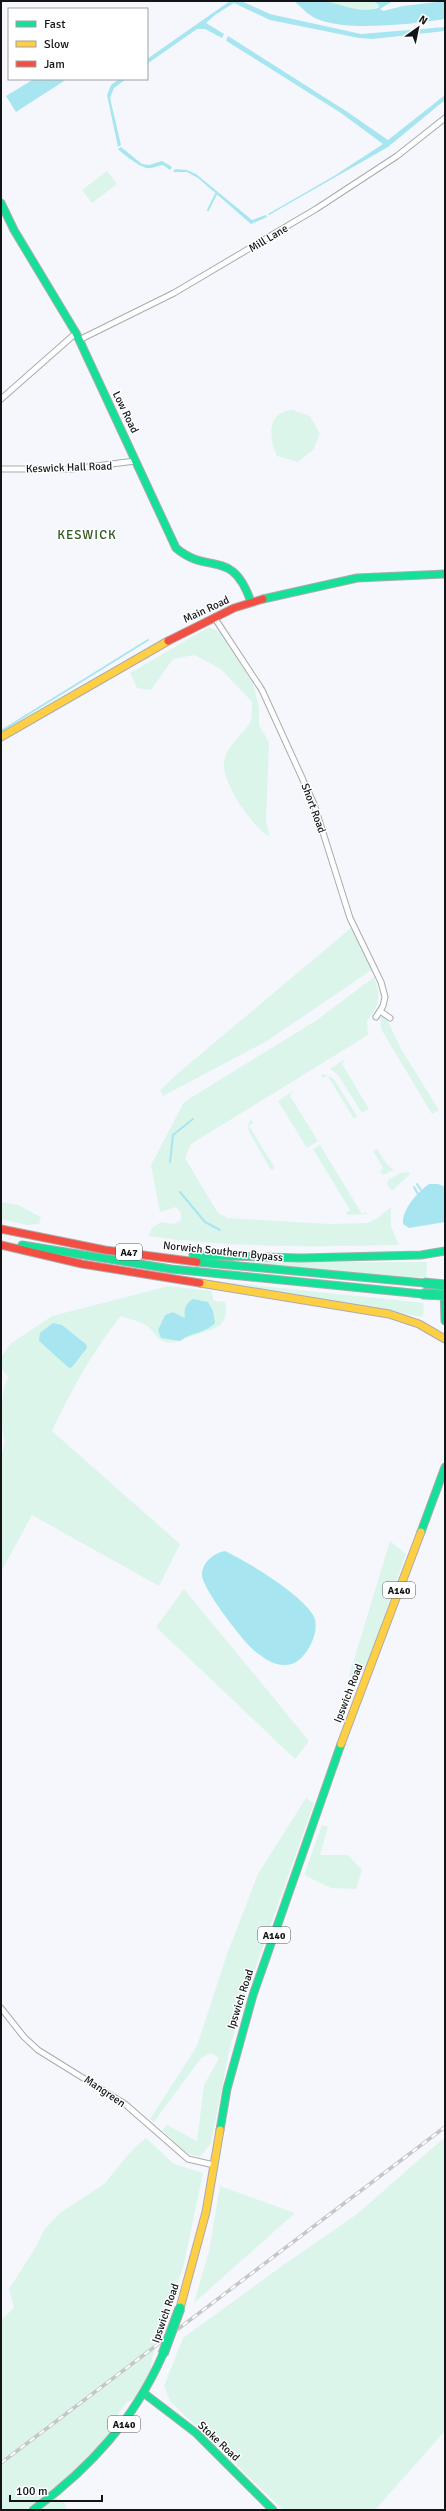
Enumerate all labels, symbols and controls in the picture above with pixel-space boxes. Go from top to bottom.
legend [8,8,148,80]
north arrow [398,8,438,48]
text: N [416,12,430,28]
text: Fast [44,17,65,32]
text: Slow [44,37,69,52]
text: Jam [44,57,65,72]
street label: Mill Lane [246,222,290,255]
street label: Low Road [110,389,141,435]
street label: Keswick Hall Road [26,459,112,475]
district label: KESWICK [57,527,117,543]
street label: Main Road [181,593,232,626]
street label: Short Road [299,782,329,835]
street label: Norwich Southern Bypass [162,1239,284,1264]
road number: A47 [116,1244,142,1260]
road number: A140 [383,1582,415,1598]
street label: Ipswich Road [331,1662,366,1724]
road number: A140 [258,1927,290,1943]
street label: Ipswich Road [225,1967,256,2031]
street label: Mangreen [82,2073,128,2110]
street label: Ipswich Road [149,2282,182,2345]
road number: A140 [108,2416,140,2432]
street label: Stoke Road [195,2419,242,2464]
scale bar [10,2477,102,2503]
text: 100 m [16,2484,48,2499]

